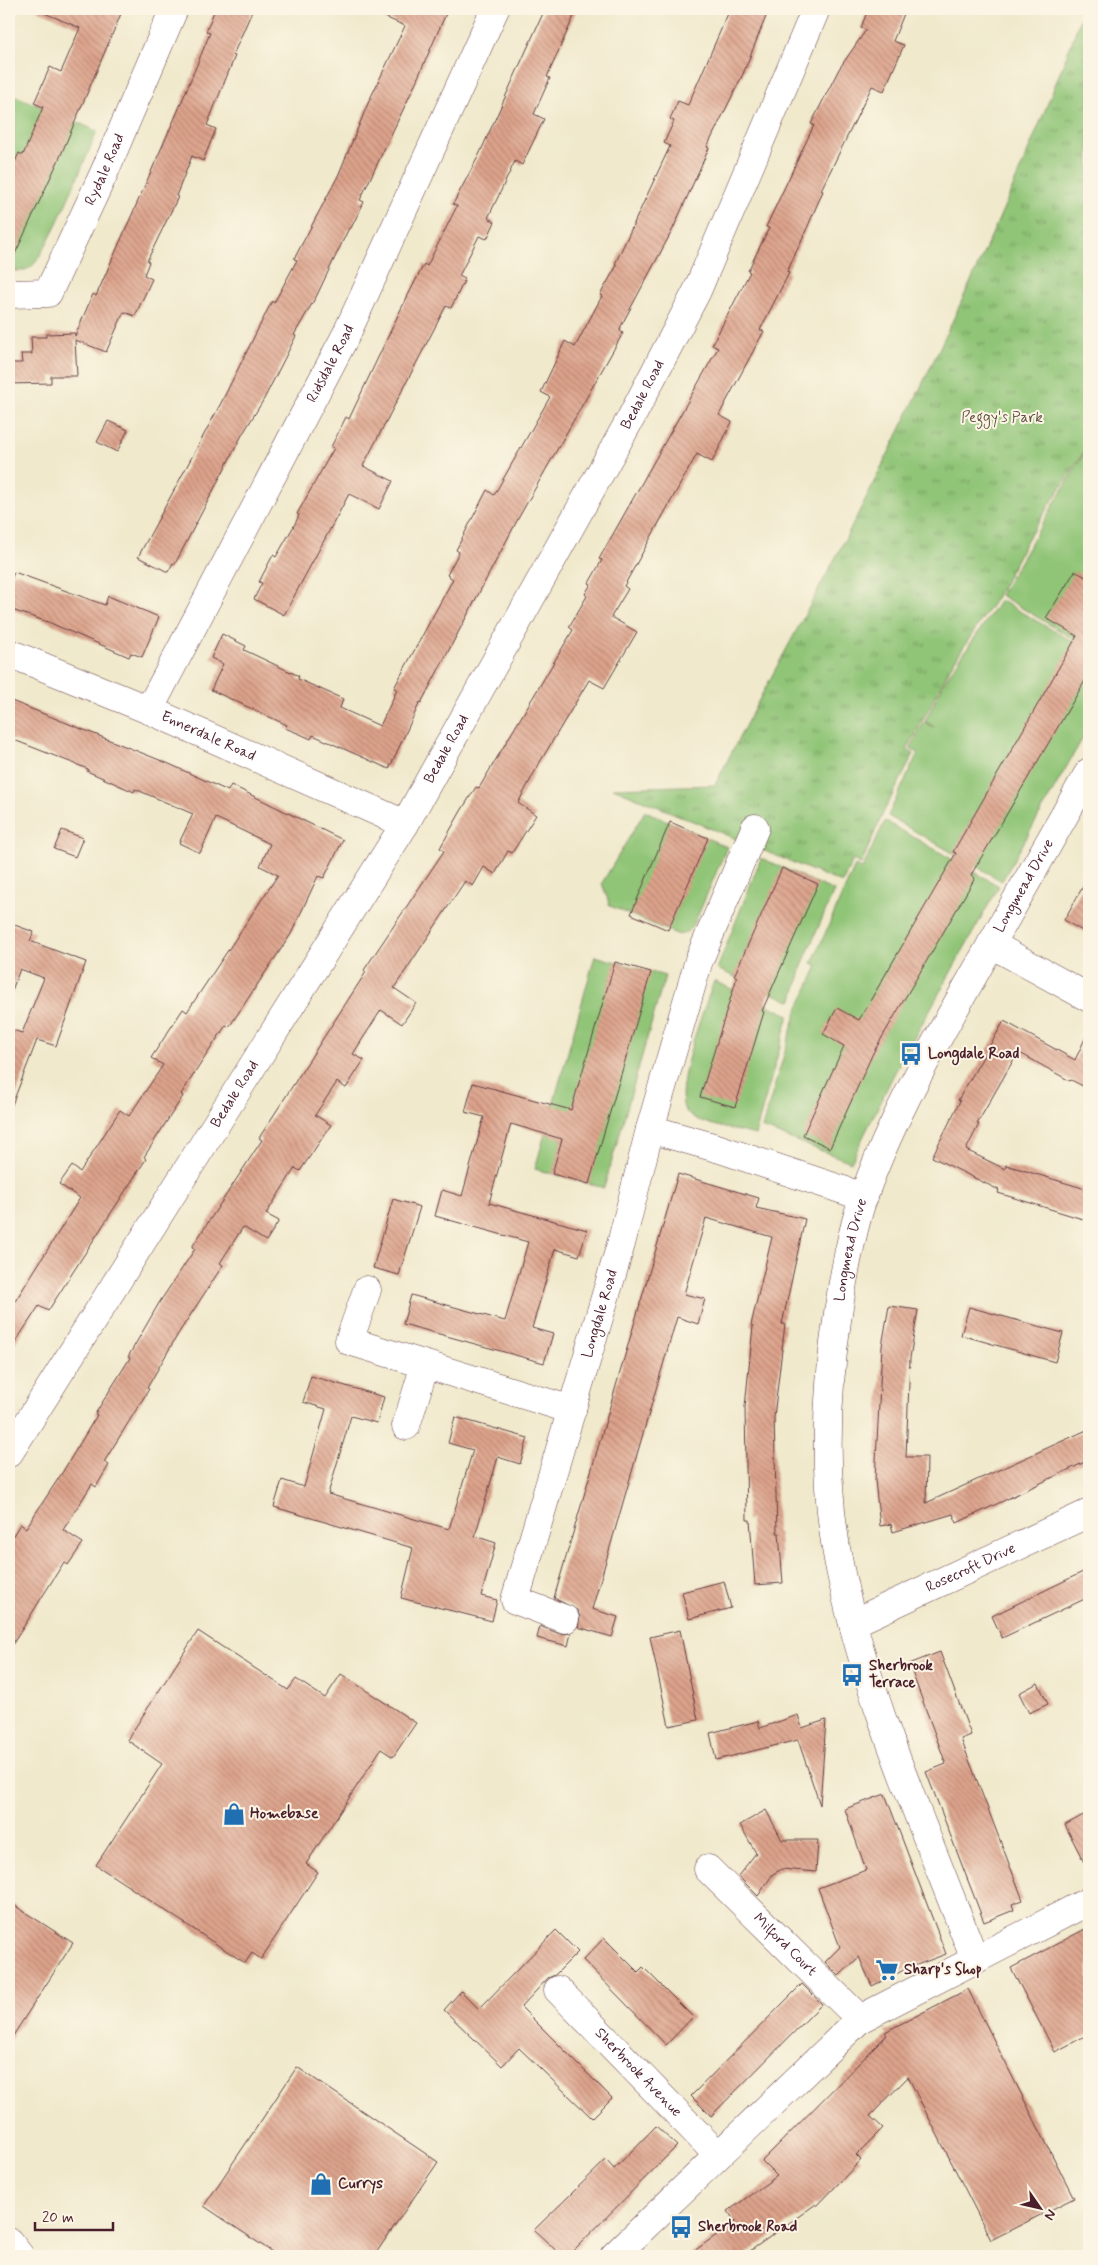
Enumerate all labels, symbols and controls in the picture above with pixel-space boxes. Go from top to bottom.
street label: Rydale Road [80,131,130,209]
street label: Ridsdale Road [302,321,359,406]
street label: Bedale Road [616,357,669,433]
park label: Peggy's Park [961,408,1043,429]
street label: Ennerdale Road [158,707,259,766]
street label: Bedale Road [419,711,474,787]
street label: Longmead Drive [990,835,1059,937]
bus stop icon: Longdale Road [898,1041,924,1067]
place label: Longdale Road [928,1044,1019,1066]
street label: Bedale Road [206,1057,264,1132]
street label: Longmead Drive [830,1196,872,1303]
street label: Longdale Road [578,1267,623,1361]
street label: Rosecroft Drive [923,1538,1019,1598]
place label: Sherbrook Terrace [869,1656,933,1693]
bus stop icon: Sherbrook Terrace [839,1662,865,1688]
shop icon: Homebase [221,1801,247,1827]
place label: Homebase [250,1804,319,1824]
street label: Milford Court [749,1909,821,1981]
supermarket icon: Sharp's Shop [874,1957,900,1983]
place label: Sharp's Shop [904,1960,982,1980]
street label: Sherbrook Avenue [590,2024,686,2122]
shop icon: Currys [308,2171,334,2197]
place label: Currys [338,2174,383,2194]
north arrow [1016,2182,1066,2232]
scale bar [35,2200,112,2232]
text: N [1040,2206,1060,2224]
text: 20 m [42,2208,74,2228]
bus stop icon: Sherbrook Road [668,2214,694,2240]
place label: Sherbrook Road [698,2217,797,2237]

